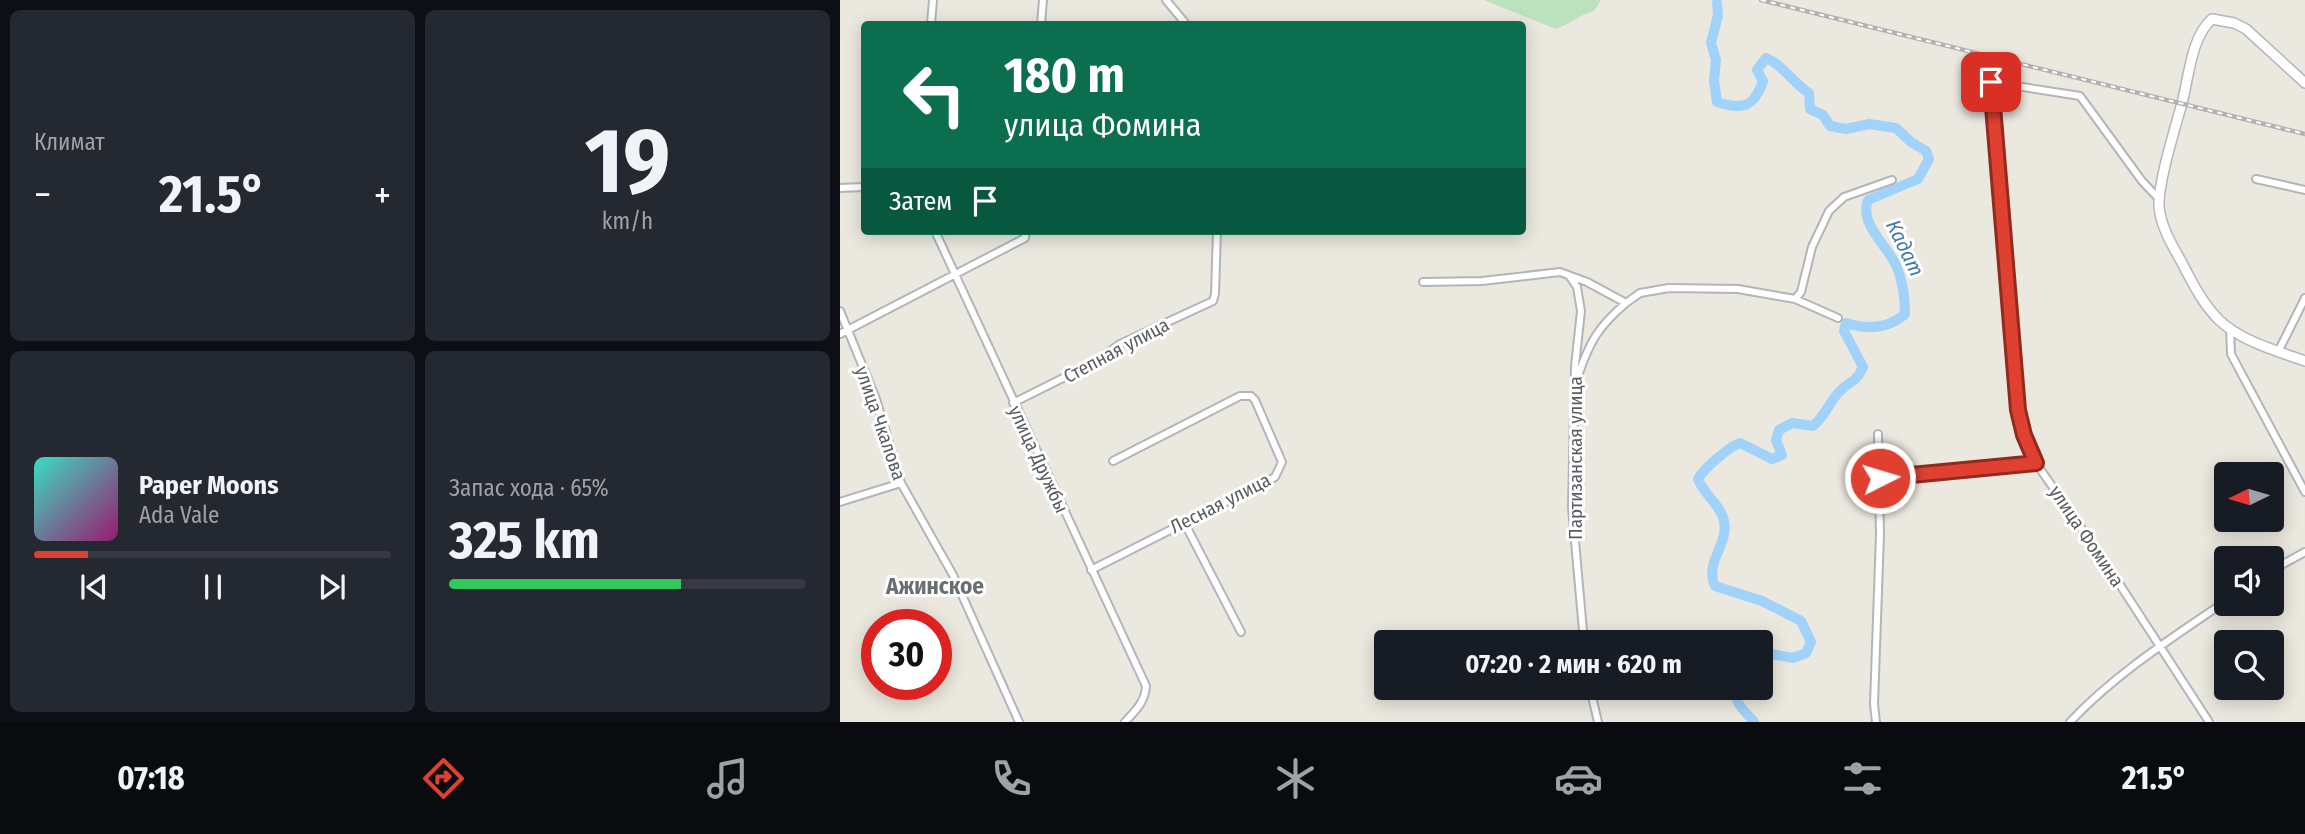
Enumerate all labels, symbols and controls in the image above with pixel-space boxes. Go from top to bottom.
text: 180 m [1004,46,1125,105]
icon: left [889,49,980,140]
pin [1961,52,2021,112]
icon: arrive [1972,63,2010,101]
text: улица Фомина [1004,106,1201,144]
text: 19 [585,107,670,216]
text: Климат [34,128,105,156]
text: 21.5° [159,163,266,226]
text: − [34,172,51,218]
text: + [374,172,391,218]
icon: arrive [966,182,1004,220]
text: Затем [889,186,952,217]
text: km/h [602,207,653,235]
water label: Кадат [1880,215,1930,281]
street label: Степная улица [1059,313,1173,388]
street label: улица Чкалова [850,363,911,483]
street label: Партизанская улица [1564,376,1587,540]
street label: улица Дружбы [1004,402,1073,517]
position arrow [1843,441,1917,515]
north arrow [2214,462,2284,532]
map controls [2214,462,2284,700]
street label: Лесная улица [1166,468,1274,539]
text: Paper Moons [139,470,279,501]
text: Запас хода · 65% [449,474,609,502]
street label: улица Фомина [2044,481,2129,591]
text: Ada Vale [139,501,219,529]
text: 325 km [449,509,600,572]
button: sound [2214,546,2284,616]
icon: previous [75,568,113,606]
icon: pause [194,568,232,606]
icon: next [313,568,351,606]
district label: Ажинское [885,572,984,600]
speed limit sign: 30 [861,609,952,700]
button: search [2214,630,2284,700]
text: 07:20 · 2 мин · 620 m [1465,649,1682,680]
icon: directions [419,754,468,803]
icon: music [703,754,752,803]
icon: phone [987,754,1036,803]
icon: climate [1271,754,1320,803]
icon: car [1554,754,1603,803]
icon: filters [1838,754,1887,803]
text: 07:18 [117,759,185,797]
text: 21.5° [2122,759,2188,797]

